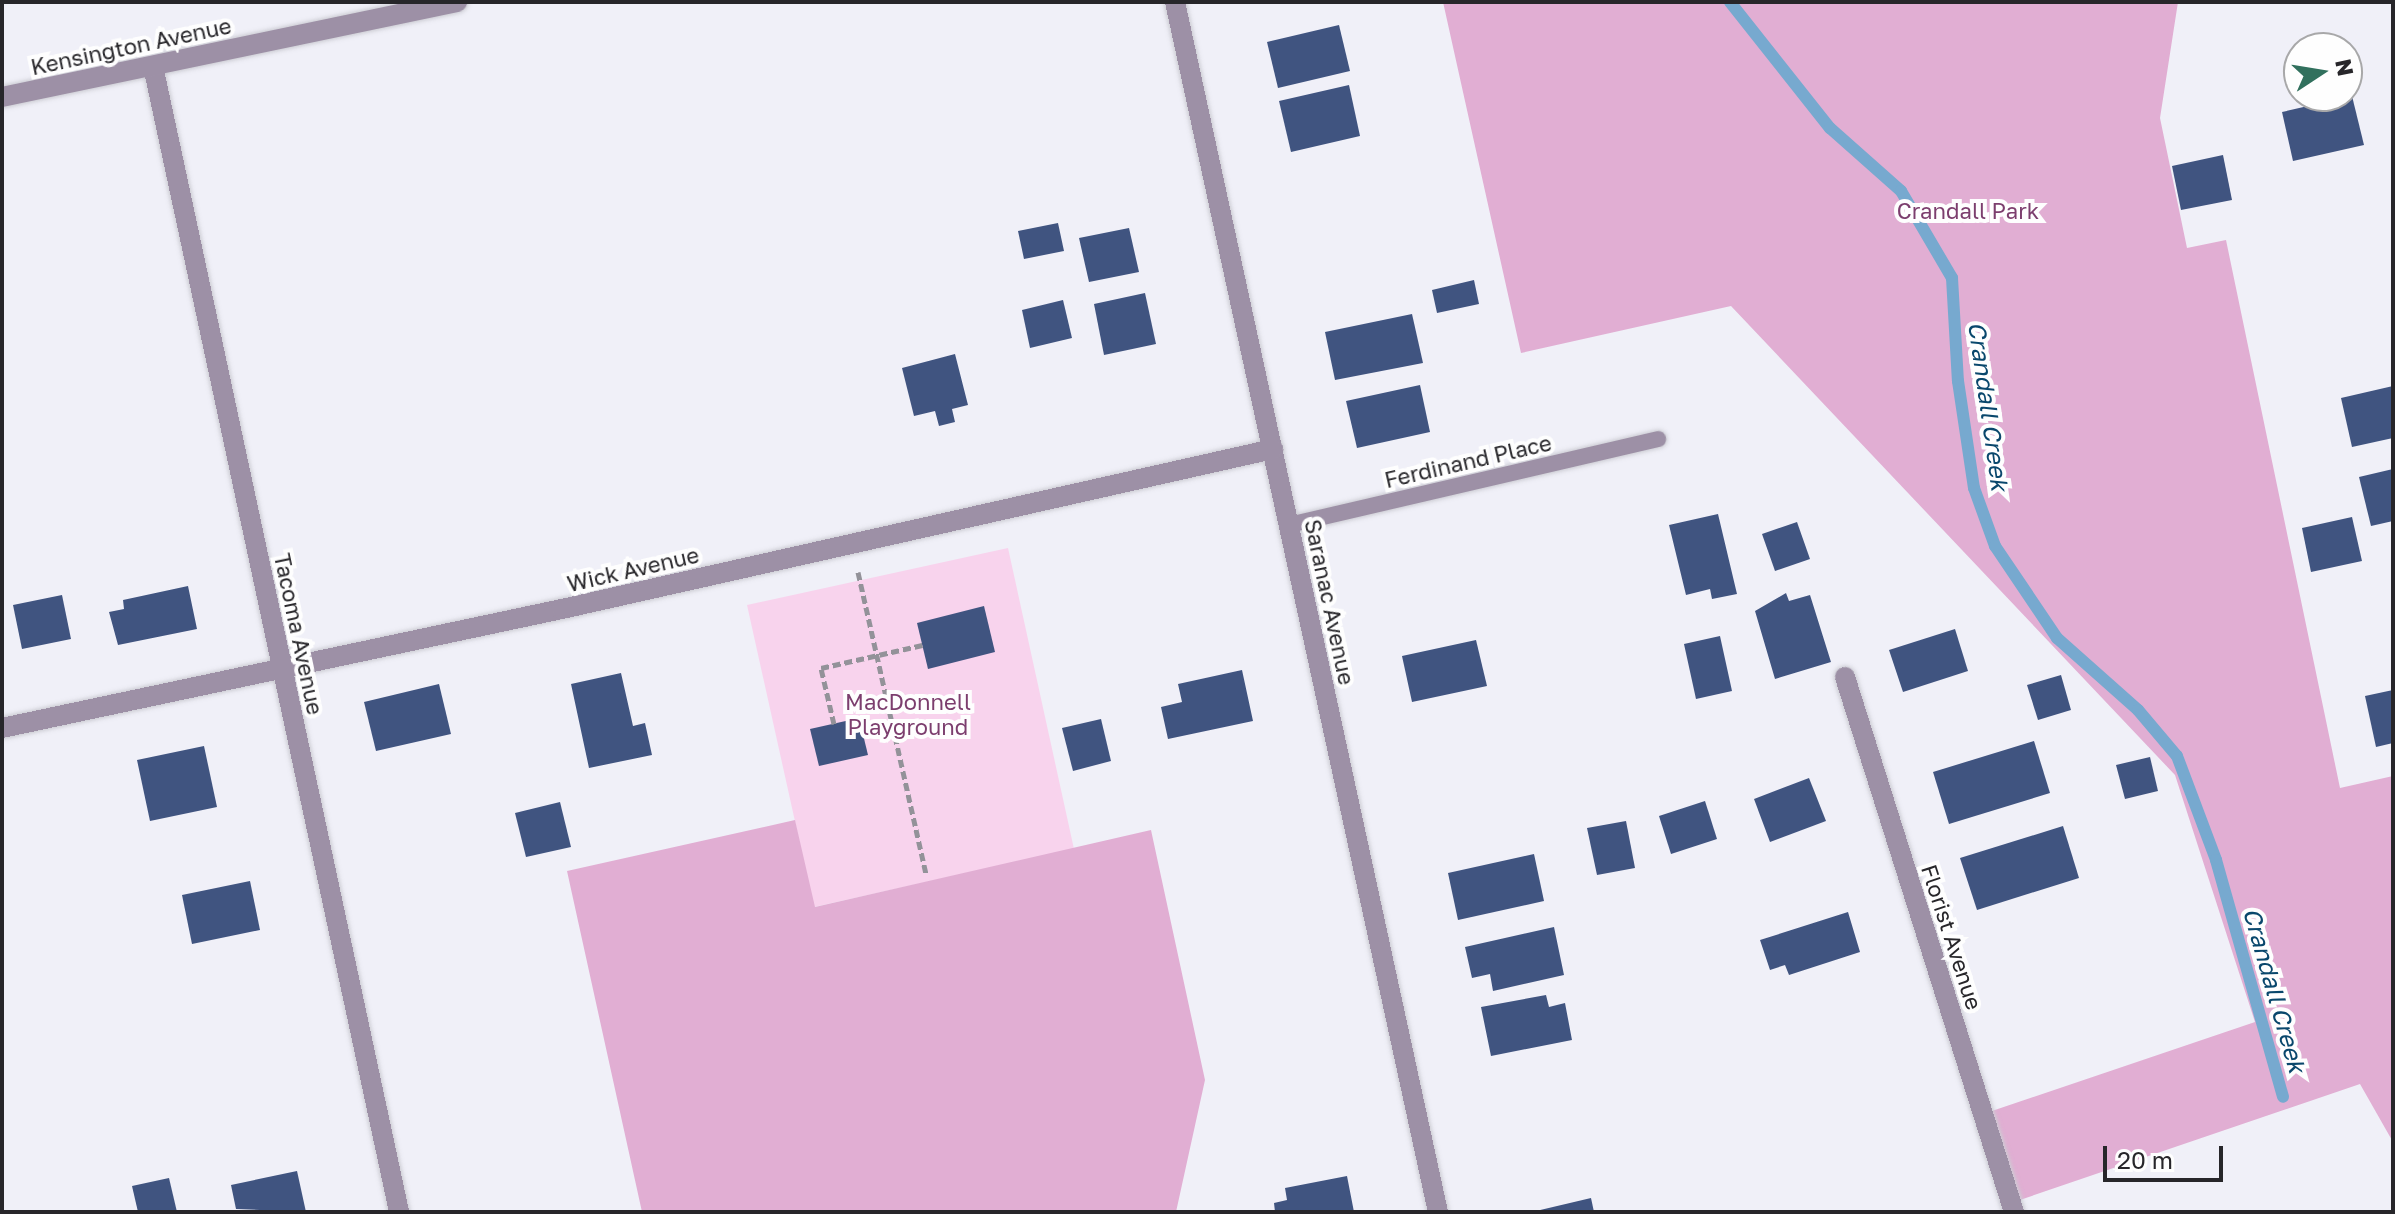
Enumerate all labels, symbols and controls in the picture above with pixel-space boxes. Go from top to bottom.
street label: Kensington Avenue [28,12,234,80]
north arrow [2283,32,2363,112]
text: N [2330,56,2360,78]
park label: Crandall Park [1897,198,2039,224]
water label: Crandall Creek [1963,320,2015,492]
street label: Ferdinand Place [1382,429,1554,493]
street label: Saranac Avenue [1300,517,1360,687]
street label: Wick Avenue [564,541,702,597]
street label: Tacoma Avenue [269,551,329,717]
park label: MacDonnell Playground [845,688,971,740]
street label: Florist Avenue [1916,861,1988,1013]
water label: Crandall Creek [2238,904,2312,1076]
scale bar [2107,1130,2227,1180]
text: 20 m [2117,1145,2173,1174]

